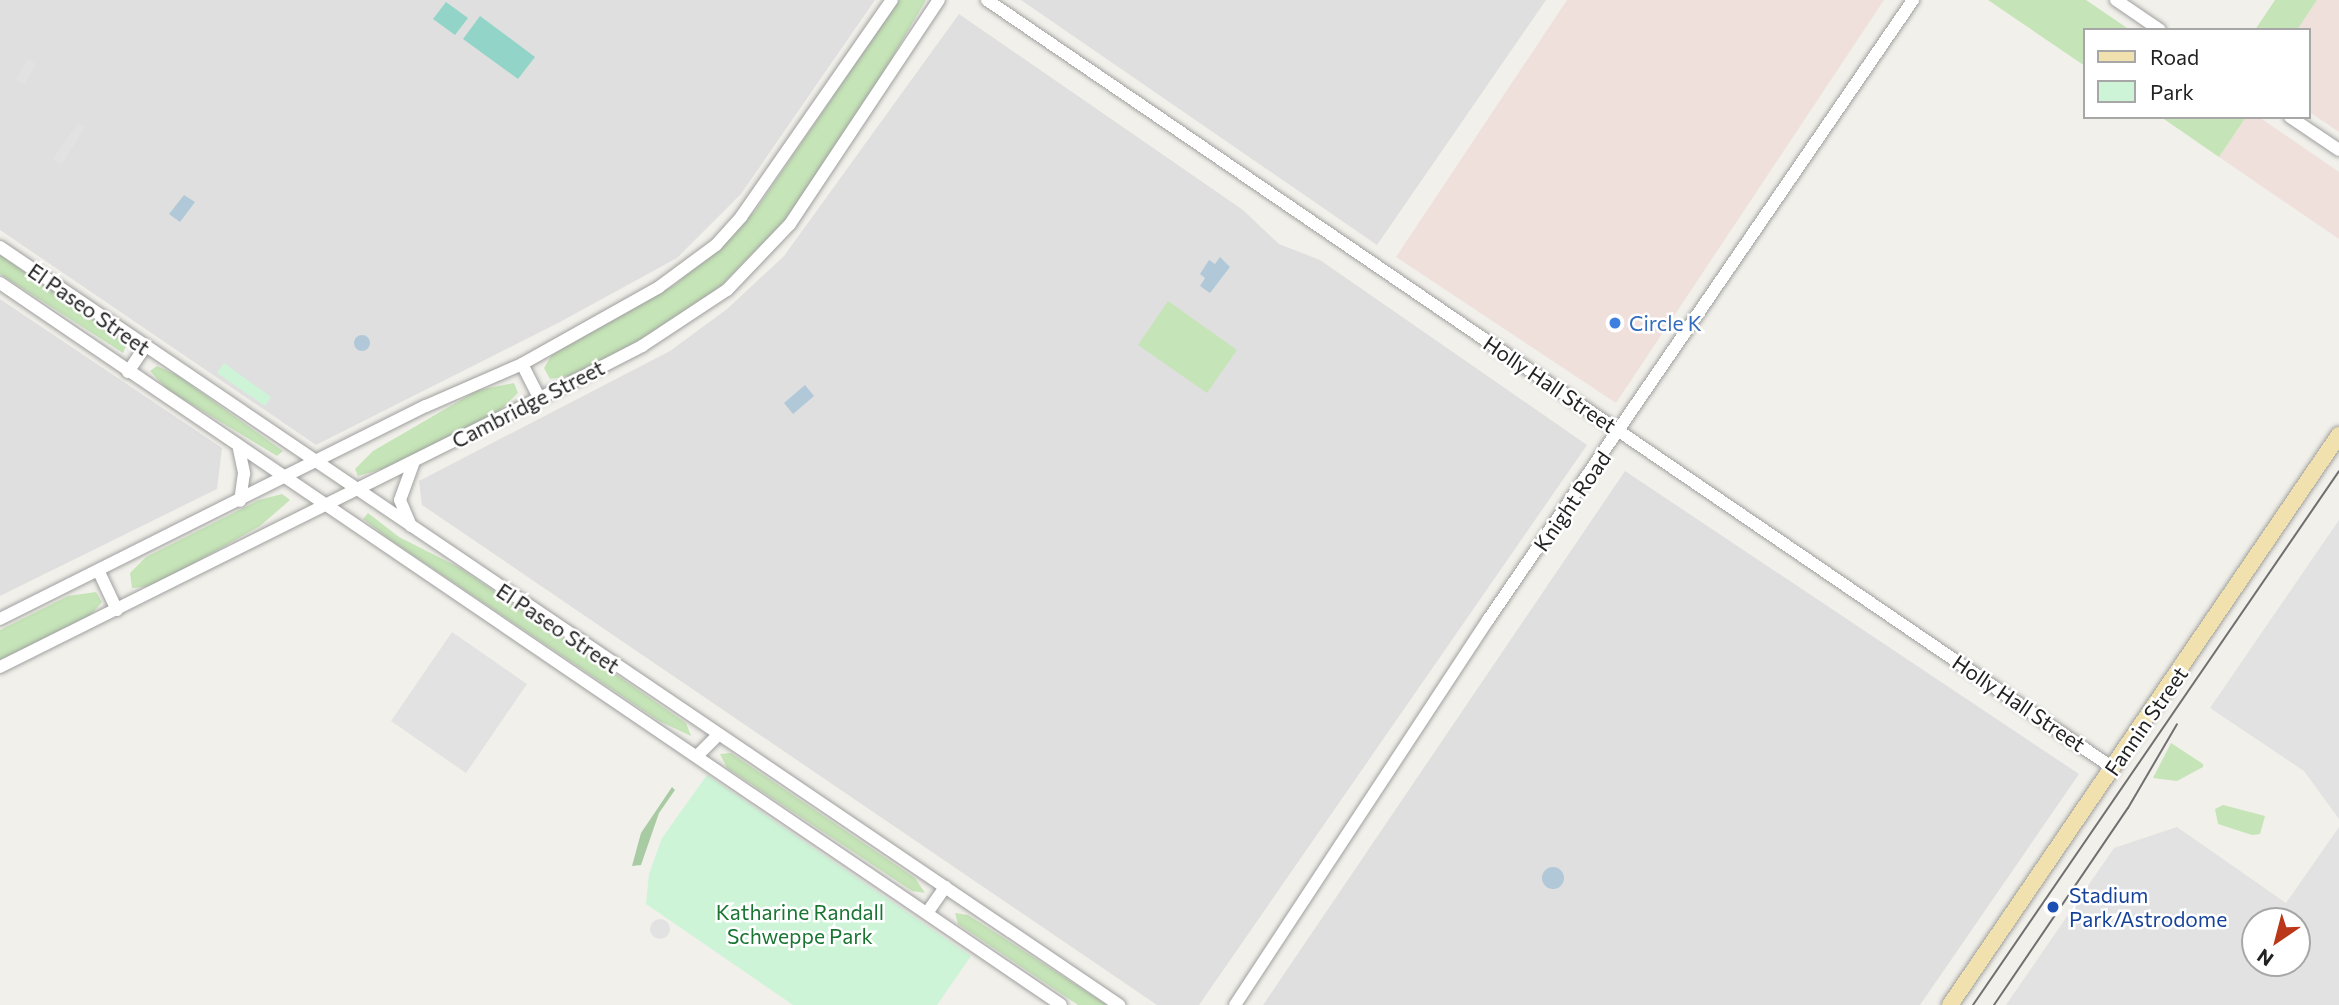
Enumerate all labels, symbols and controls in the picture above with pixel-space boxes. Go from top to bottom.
legend [2084,28,2311,119]
text: Road [2150,44,2199,69]
text: Park [2150,79,2194,104]
street label: El Paseo Street [23,258,155,360]
place label: Circle K [1629,310,1702,336]
marker: Circle K [1607,315,1623,331]
street label: Holly Hall Street [1479,330,1621,438]
street label: Cambridge Street [448,355,608,453]
street label: Knight Road [1528,446,1616,556]
street label: El Paseo Street [492,578,624,678]
street label: Holly Hall Street [1948,649,2090,757]
street label: Fannin Street [2099,662,2193,780]
place label: Stadium Park/Astrodome [2069,882,2227,932]
marker: Stadium Park/Astrodome [2043,897,2063,917]
park label: Katharine Randall Schweppe Park [716,899,884,949]
north arrow [2241,907,2311,977]
text: N [2252,944,2277,971]

